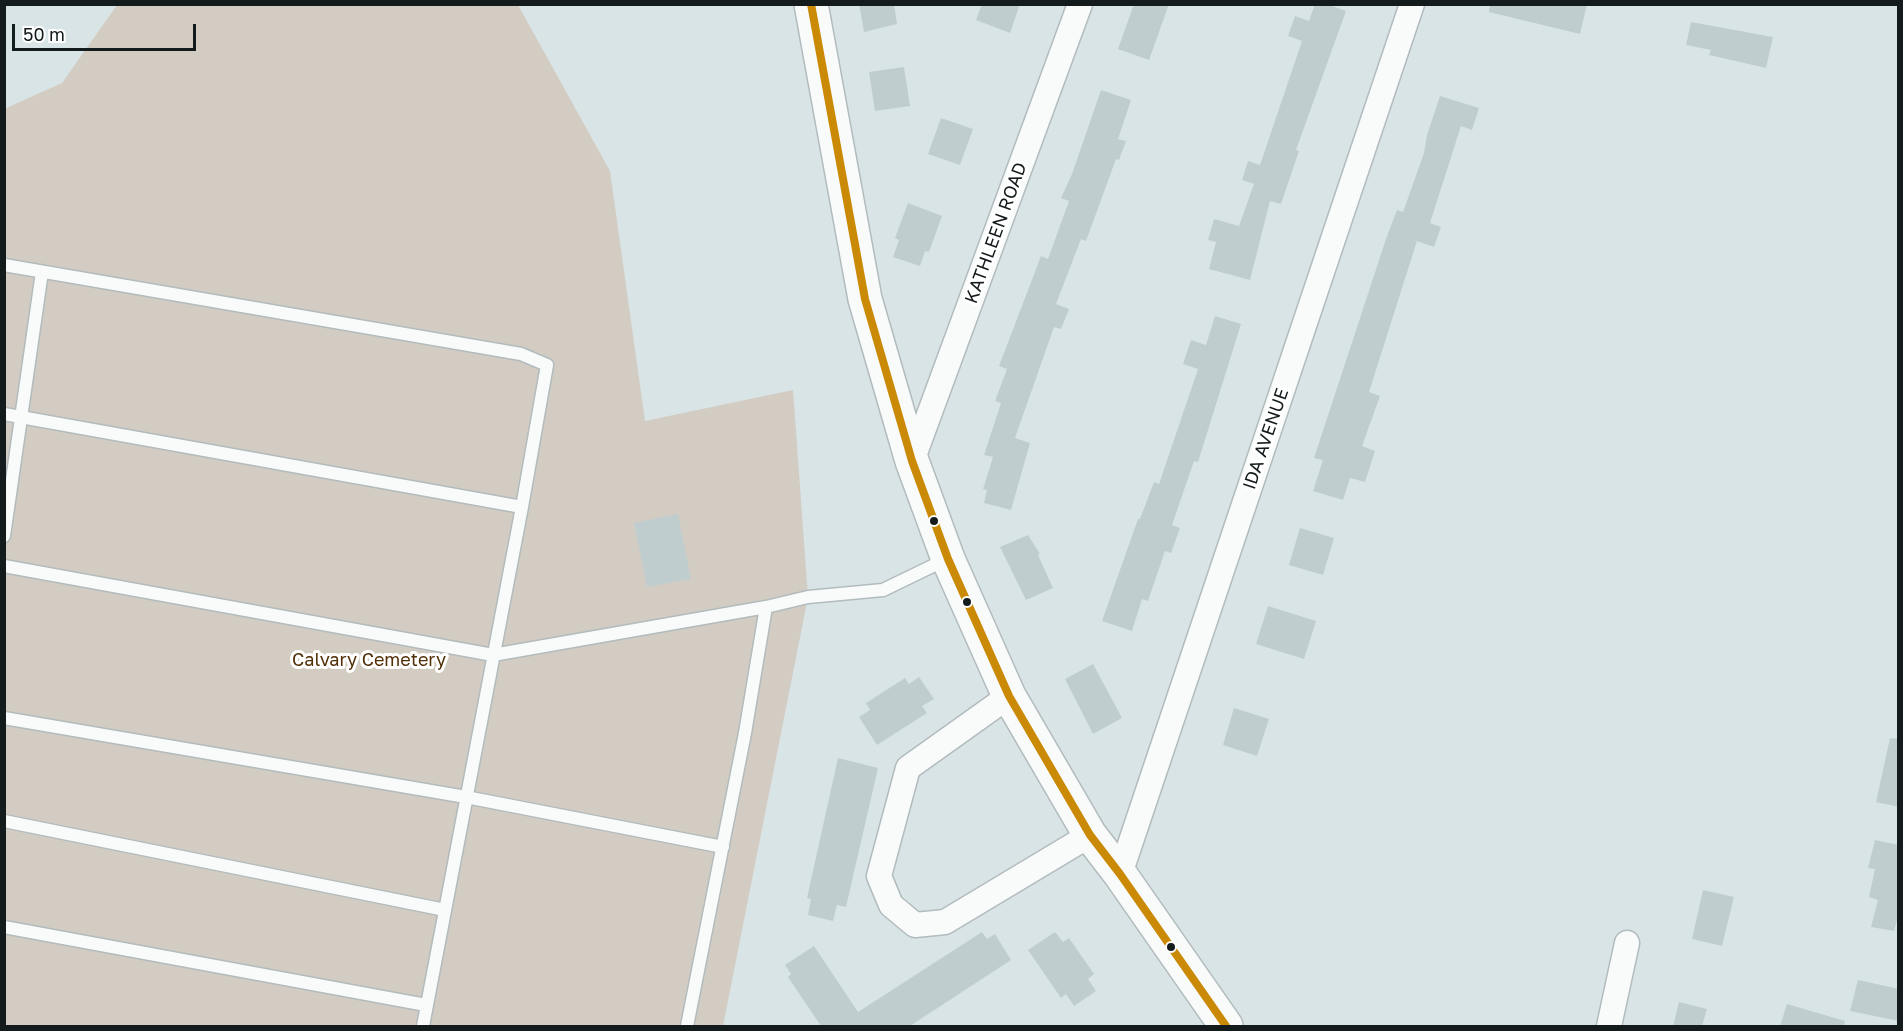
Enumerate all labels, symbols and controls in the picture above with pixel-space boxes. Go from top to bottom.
scale bar [15,12,200,50]
text: 50 m [23,23,65,45]
street label: KATHLEEN ROAD [960,160,1032,306]
street label: IDA AVENUE [1239,385,1293,493]
unlabelled marker [928,515,940,527]
unlabelled marker [961,596,973,608]
park label: Calvary Cemetery [292,649,446,671]
unlabelled marker [1165,941,1177,953]

